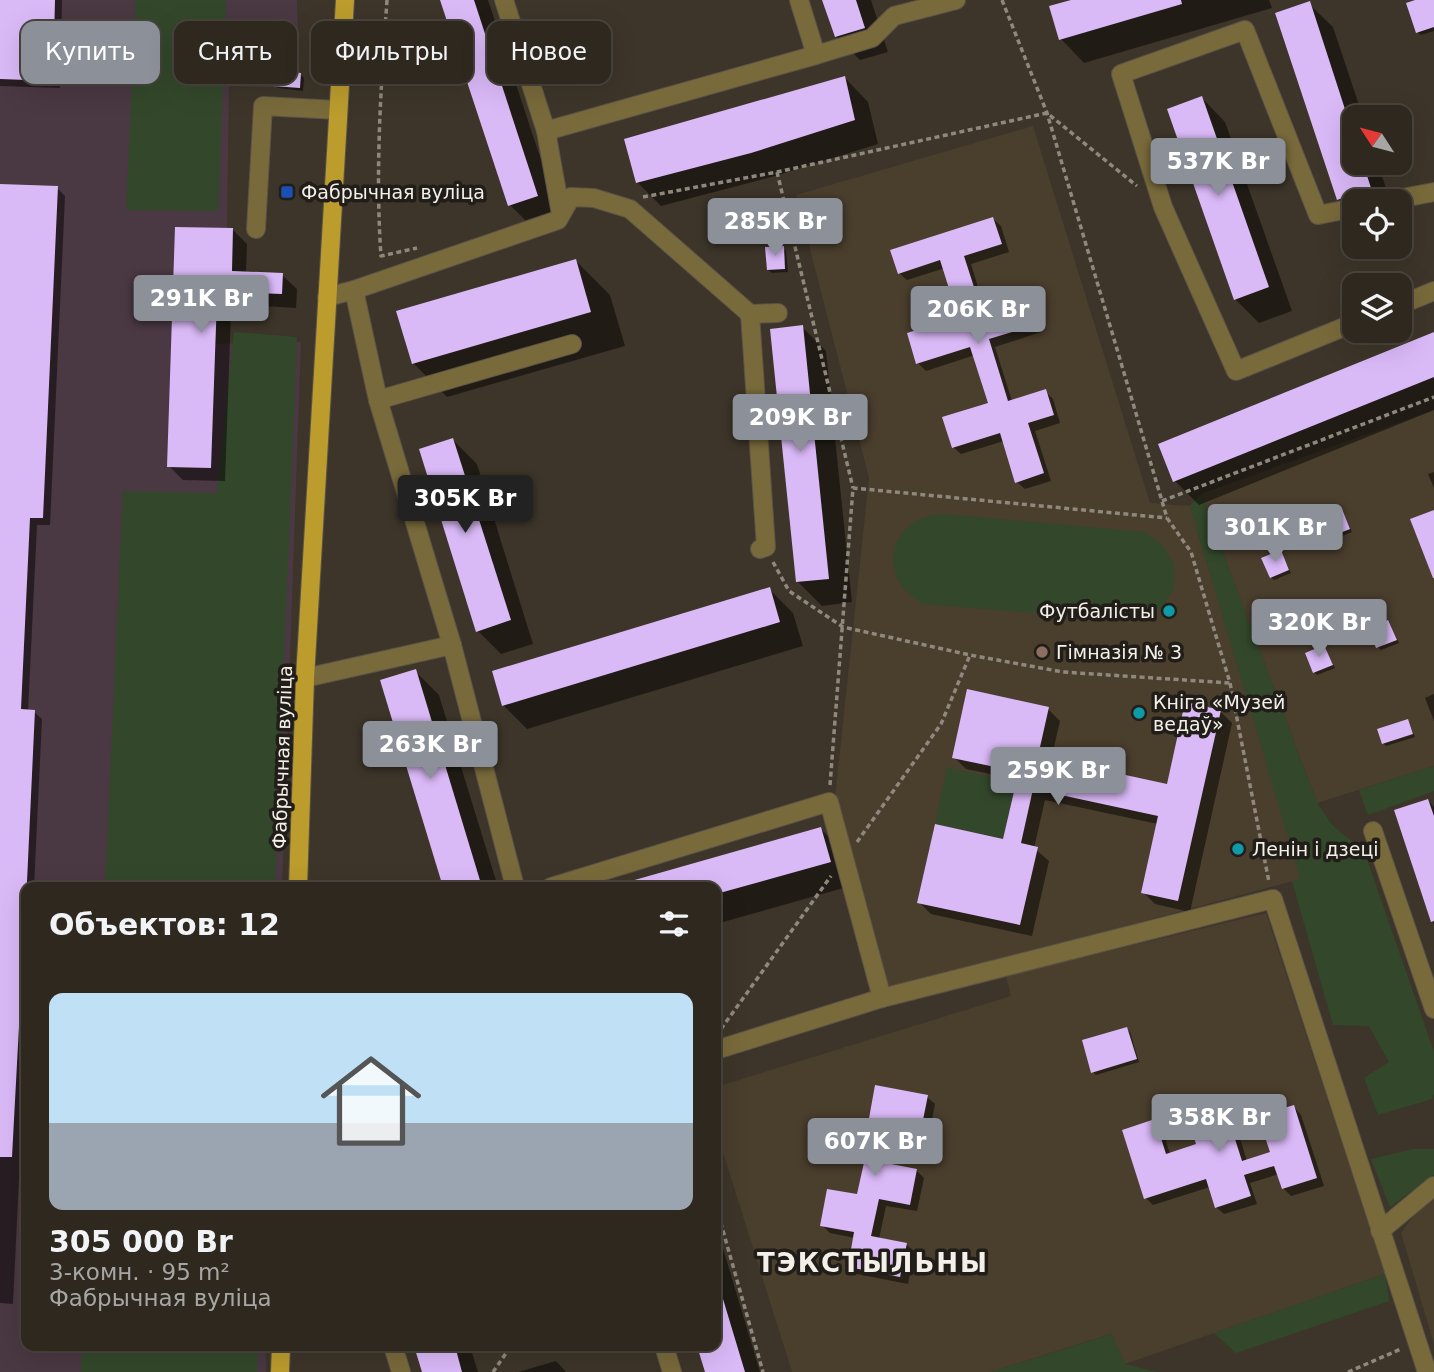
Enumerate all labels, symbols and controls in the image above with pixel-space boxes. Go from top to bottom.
chip: Купить [21,21,160,84]
chip: Снять [174,21,297,84]
chip: Фильтры [311,21,473,84]
chip: Новое [487,21,611,84]
north arrow [1342,105,1412,175]
map controls [1342,105,1412,343]
pin: 537K Br [1153,138,1283,198]
text: 537K Br [1167,148,1269,174]
place label: Фабрычная вуліца [301,181,485,203]
marker: Фабрычная вуліца [279,184,295,200]
button: locate [1342,189,1412,259]
pin: 285K Br [710,198,840,258]
text: 285K Br [724,208,826,234]
button: layers [1342,273,1412,343]
pin: 291K Br [136,276,266,335]
text: 291K Br [150,285,252,311]
pin: 206K Br [913,286,1043,346]
text: 206K Br [927,296,1029,322]
pin: 209K Br [735,394,865,454]
text: 209K Br [749,404,851,430]
pin: 305K Br [400,476,530,535]
text: 305K Br [414,485,516,511]
pin: 301K Br [1210,504,1340,564]
text: 301K Br [1224,514,1326,540]
place label: Футбалісты [1039,600,1155,622]
pin: 320K Br [1254,600,1384,659]
marker: Футбалісты [1161,603,1177,619]
text: 320K Br [1268,609,1370,635]
place label: Гімназія № 3 [1056,641,1182,663]
marker: Гімназія № 3 [1034,644,1050,660]
street label: Фабрычная вуліца [268,665,296,849]
place label: Кніга «Музей ведаў» [1153,691,1285,735]
marker: Кніга «Музей ведаў» [1131,705,1147,721]
pin: 263K Br [365,722,495,781]
text: 263K Br [379,731,481,757]
pin: 259K Br [993,748,1123,807]
text: 259K Br [1007,757,1109,783]
place label: Ленін і дзеці [1252,838,1379,860]
marker: Ленін і дзеці [1230,841,1246,857]
icon: filters [655,905,693,943]
text: Объектов: 12 [49,907,280,942]
icon: home [308,1038,434,1164]
pin: 358K Br [1154,1094,1284,1154]
text: 358K Br [1168,1104,1270,1130]
pin: 607K Br [810,1118,940,1178]
text: 607K Br [824,1128,926,1154]
text: 305 000 Br [49,1224,233,1259]
district label: ТЭКСТЫЛЬНЫ [757,1248,989,1278]
text: 3-комн. · 95 m² [49,1259,230,1285]
text: Фабрычная вуліца [49,1285,272,1311]

